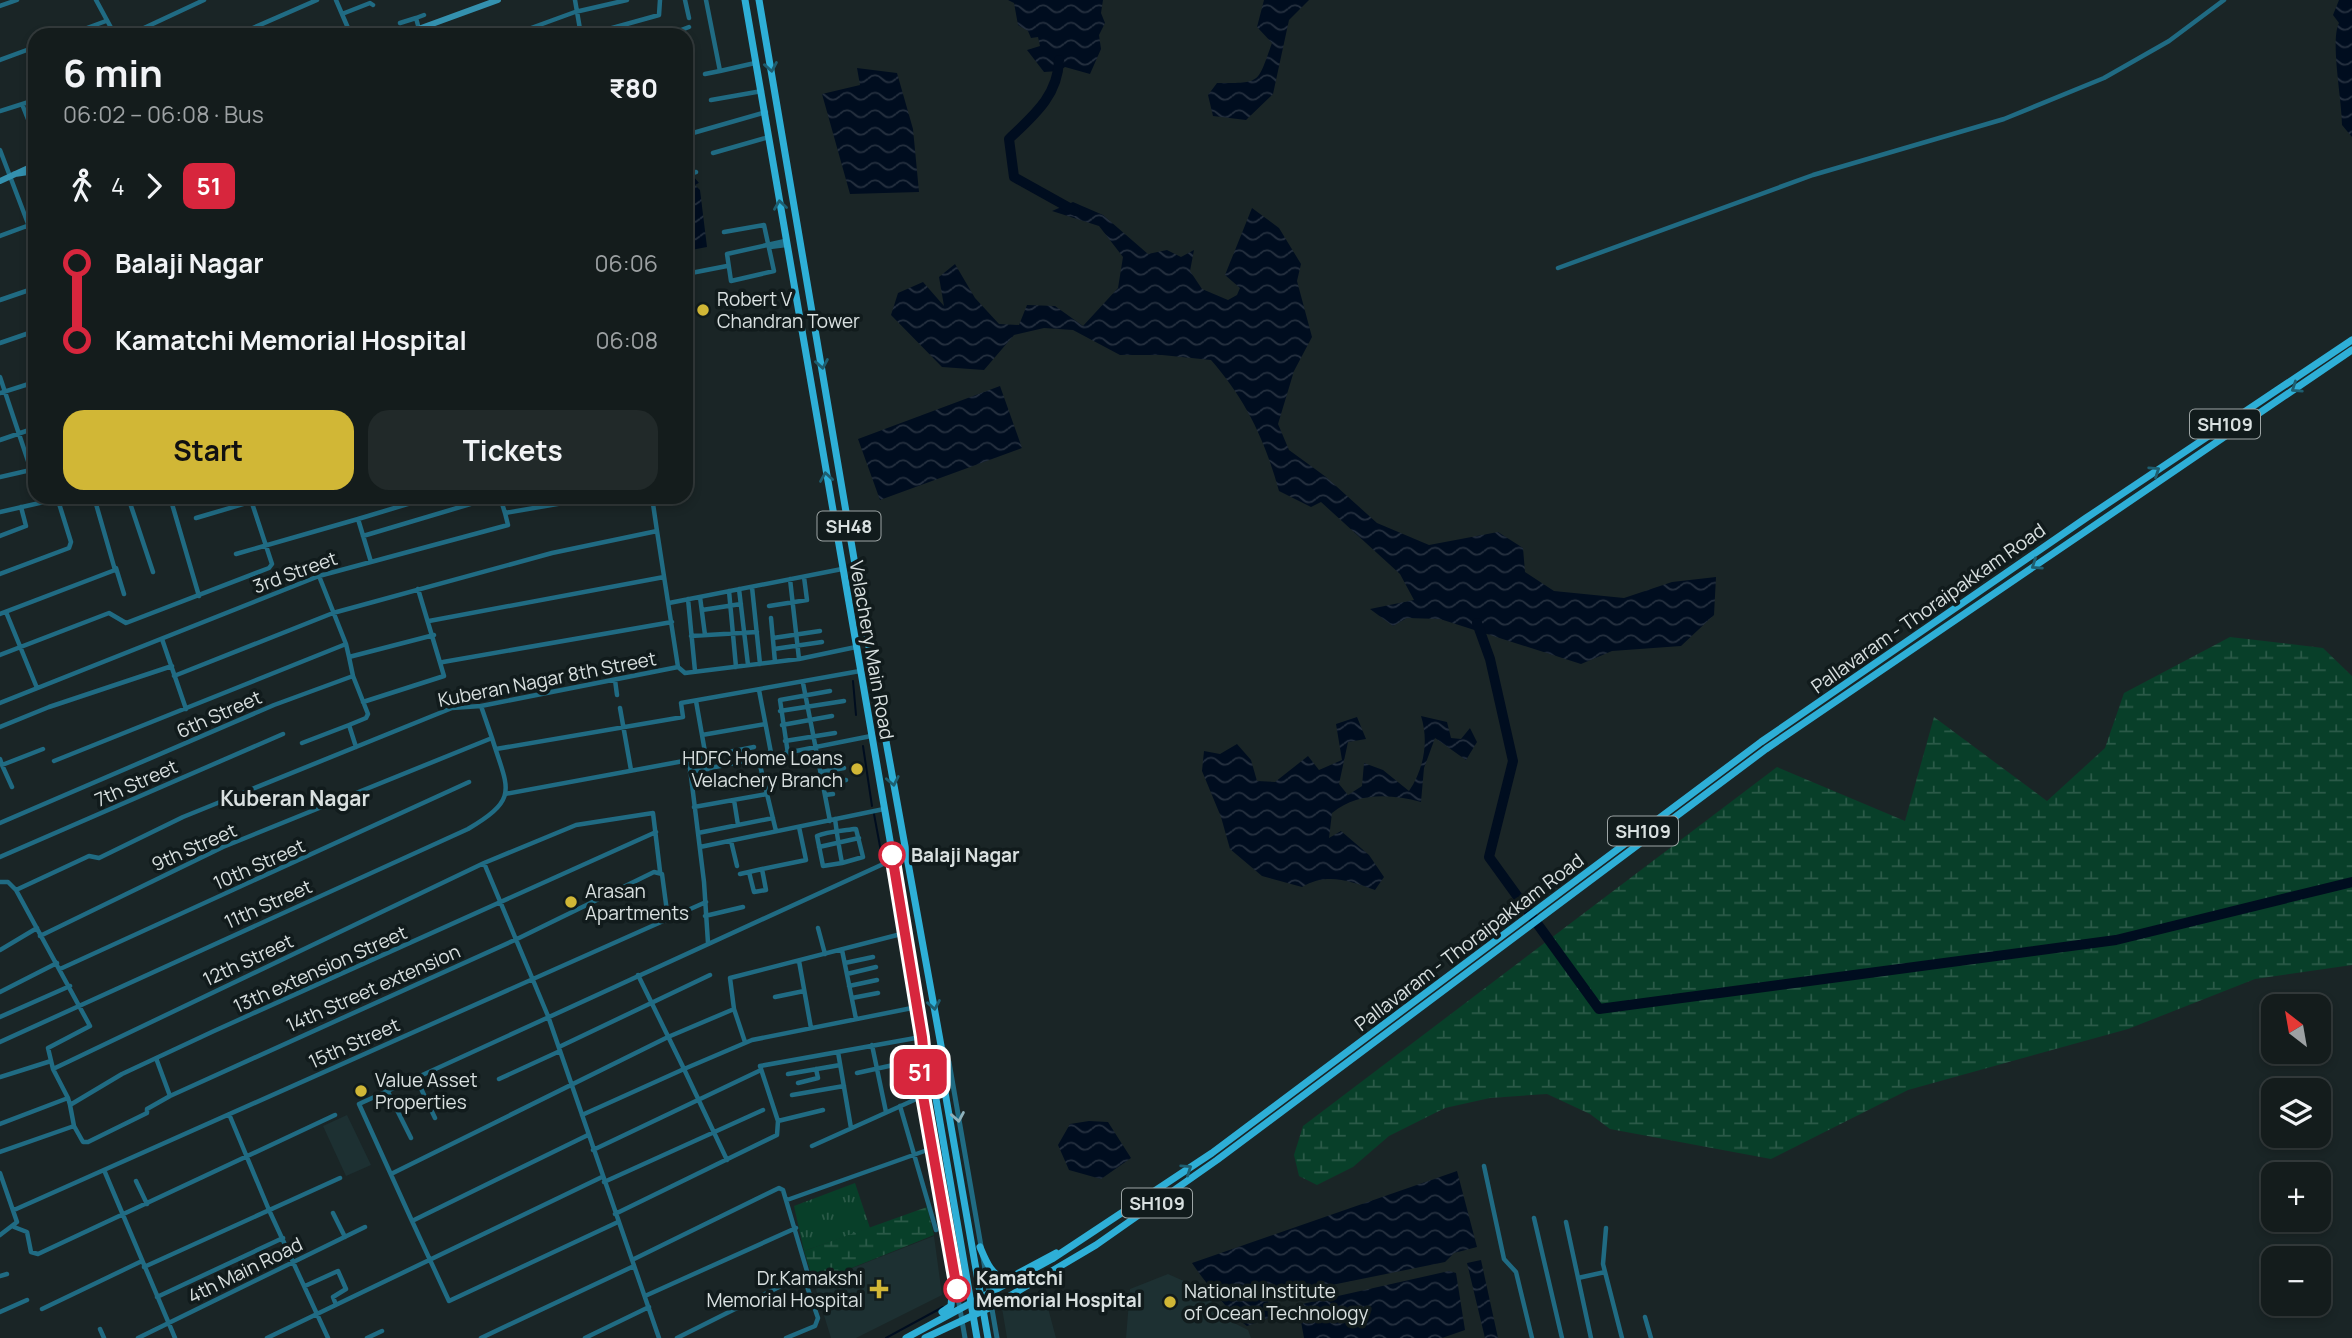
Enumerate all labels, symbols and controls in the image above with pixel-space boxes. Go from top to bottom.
text: 6 min [63,46,163,98]
one-way arrow [762,61,777,73]
text: ₹80 [609,70,658,106]
text: 06:02 – 06:08 · Bus [63,98,264,130]
icon: walk [63,167,101,205]
icon: forward [135,167,173,205]
text: 51 [197,169,221,202]
text: 4 [111,170,125,202]
one-way arrow [773,199,788,211]
text: Balaji Nagar [115,245,264,281]
text: 06:06 [595,247,658,279]
place label: Robert V Chandran Tower [717,286,860,334]
marker: Robert V Chandran Tower [695,302,711,318]
text: Kamatchi Memorial Hospital [115,322,467,358]
text: 06:08 [595,324,658,356]
one-way arrow [814,358,829,370]
one-way arrow [2290,380,2303,393]
button: Start [63,410,354,490]
button: Tickets [368,410,658,490]
road number: SH109 [2190,410,2260,438]
one-way arrow [2148,466,2161,479]
one-way arrow [819,472,834,483]
road number: SH48 [818,512,880,540]
street label: Pallavaram - Thoraipakkam Road [1806,517,2050,699]
street label: 3rd Street [249,545,341,599]
one-way arrow [2031,556,2044,569]
street label: Velachery Main Road [843,559,901,741]
street label: Kuberan Nagar 8th Street [436,645,658,713]
street label: 6th Street [172,684,266,744]
place label: HDFC Home Loans Velachery Branch [682,745,843,793]
street label: 7th Street [90,753,182,813]
marker: HDFC Home Loans Velachery Branch [849,761,865,777]
one-way arrow [885,775,900,787]
district label: Kuberan Nagar [220,784,370,812]
road number: SH109 [1608,816,1678,846]
street label: 9th Street [147,817,241,877]
street label: 10th Street [209,832,309,896]
marker: Balaji Nagar [879,842,905,868]
place label: Balaji Nagar [911,842,1020,868]
street label: Pallavaram - Thoraipakkam Road [1349,847,1589,1037]
street label: 11th Street [220,873,316,935]
place label: Arasan Apartments [585,878,689,926]
marker: Arasan Apartments [563,894,579,910]
street label: 13th extension Street [229,919,411,1019]
street label: 12th Street [199,928,297,992]
street label: 14th Street extension [282,938,464,1038]
north arrow [2261,994,2331,1064]
map controls [2261,994,2331,1316]
one-way arrow [926,999,941,1011]
street label: 15th Street [304,1011,404,1075]
line badge: 51 [888,1049,951,1095]
text: 51 [908,1055,932,1088]
place label: Value Asset Properties [375,1067,478,1115]
button: layers [2261,1078,2331,1148]
marker: Value Asset Properties [353,1083,369,1099]
one-way arrow [950,1111,965,1123]
button: + [2261,1162,2331,1232]
one-way arrow [1180,1164,1193,1177]
road number: SH109 [1122,1188,1192,1218]
street label: 4th Main Road [183,1231,307,1309]
button: − [2261,1246,2331,1316]
place label: Dr.Kamakshi Memorial Hospital [706,1265,863,1313]
place label: Kamatchi Memorial Hospital [976,1265,1142,1313]
marker: Kamatchi Memorial Hospital [944,1276,970,1302]
place label: National Institute of Ocean Technology [1184,1278,1368,1326]
marker: Dr.Kamakshi Memorial Hospital [869,1279,889,1299]
marker: National Institute of Ocean Technology [1162,1294,1178,1310]

